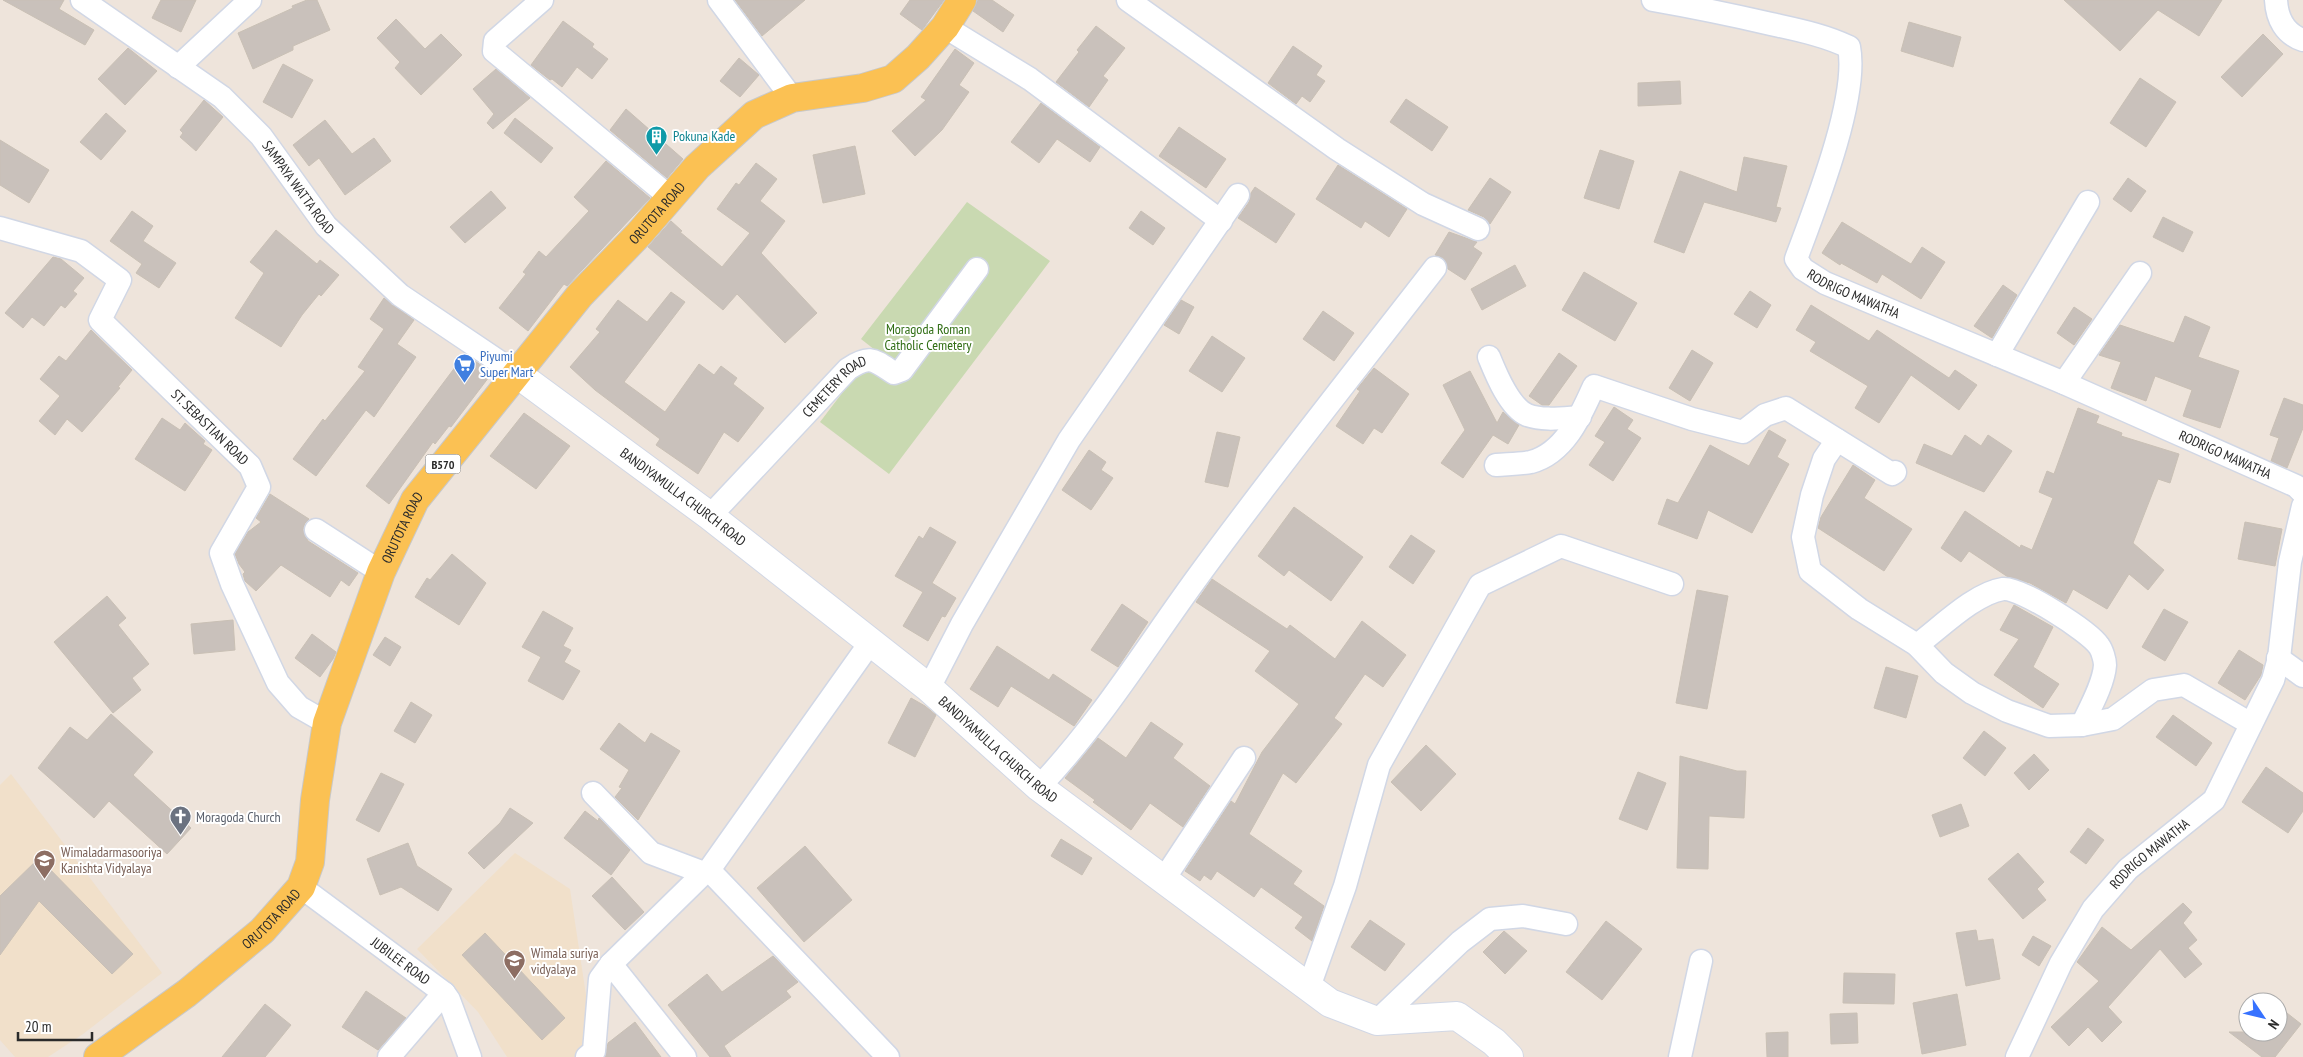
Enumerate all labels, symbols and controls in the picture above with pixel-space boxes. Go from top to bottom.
building icon: Pokuna Kade [645,124,669,155]
place label: Pokuna Kade [673,127,735,145]
street label: SAMPAYA WATTA ROAD [258,137,338,238]
street label: ORUTOTA ROAD [625,178,689,248]
street label: RODRIGO MAWATHA [1804,265,1903,322]
park label: Moragoda Roman Catholic Cemetery [884,320,972,354]
place label: Piyumi Super Mart [480,347,533,381]
supermarket icon: Piyumi Super Mart [452,352,476,383]
street label: CEMETERY ROAD [798,352,868,421]
street label: ST. SEBASTIAN ROAD [167,385,253,469]
street label: RODRIGO MAWATHA [2176,426,2275,483]
street label: BANDIYAMULLA CHURCH ROAD [617,444,750,550]
road number: B570 [426,454,460,474]
street label: ORUTOTA ROAD [377,488,427,566]
street label: BANDIYAMULLA CHURCH ROAD [935,692,1061,807]
church icon: Moragoda Church [168,805,192,836]
place label: Moragoda Church [196,808,281,826]
street label: RODRIGO MAWATHA [2106,814,2193,893]
place label: Wimaladarmasooriya Kanishta Vidyalaya [61,843,162,877]
school or university icon: Wimaladarmasooriya Kanishta Vidyalaya [33,848,57,879]
street label: ORUTOTA ROAD [238,885,304,953]
street label: JUBILEE ROAD [367,932,434,989]
place label: Wimala suriya vidyalaya [531,944,599,978]
school or university icon: Wimala suriya vidyalaya [503,949,527,980]
north arrow [2238,992,2288,1042]
scale bar [18,1010,91,1042]
text: N [2264,1016,2283,1033]
text: 20 m [25,1017,51,1036]

